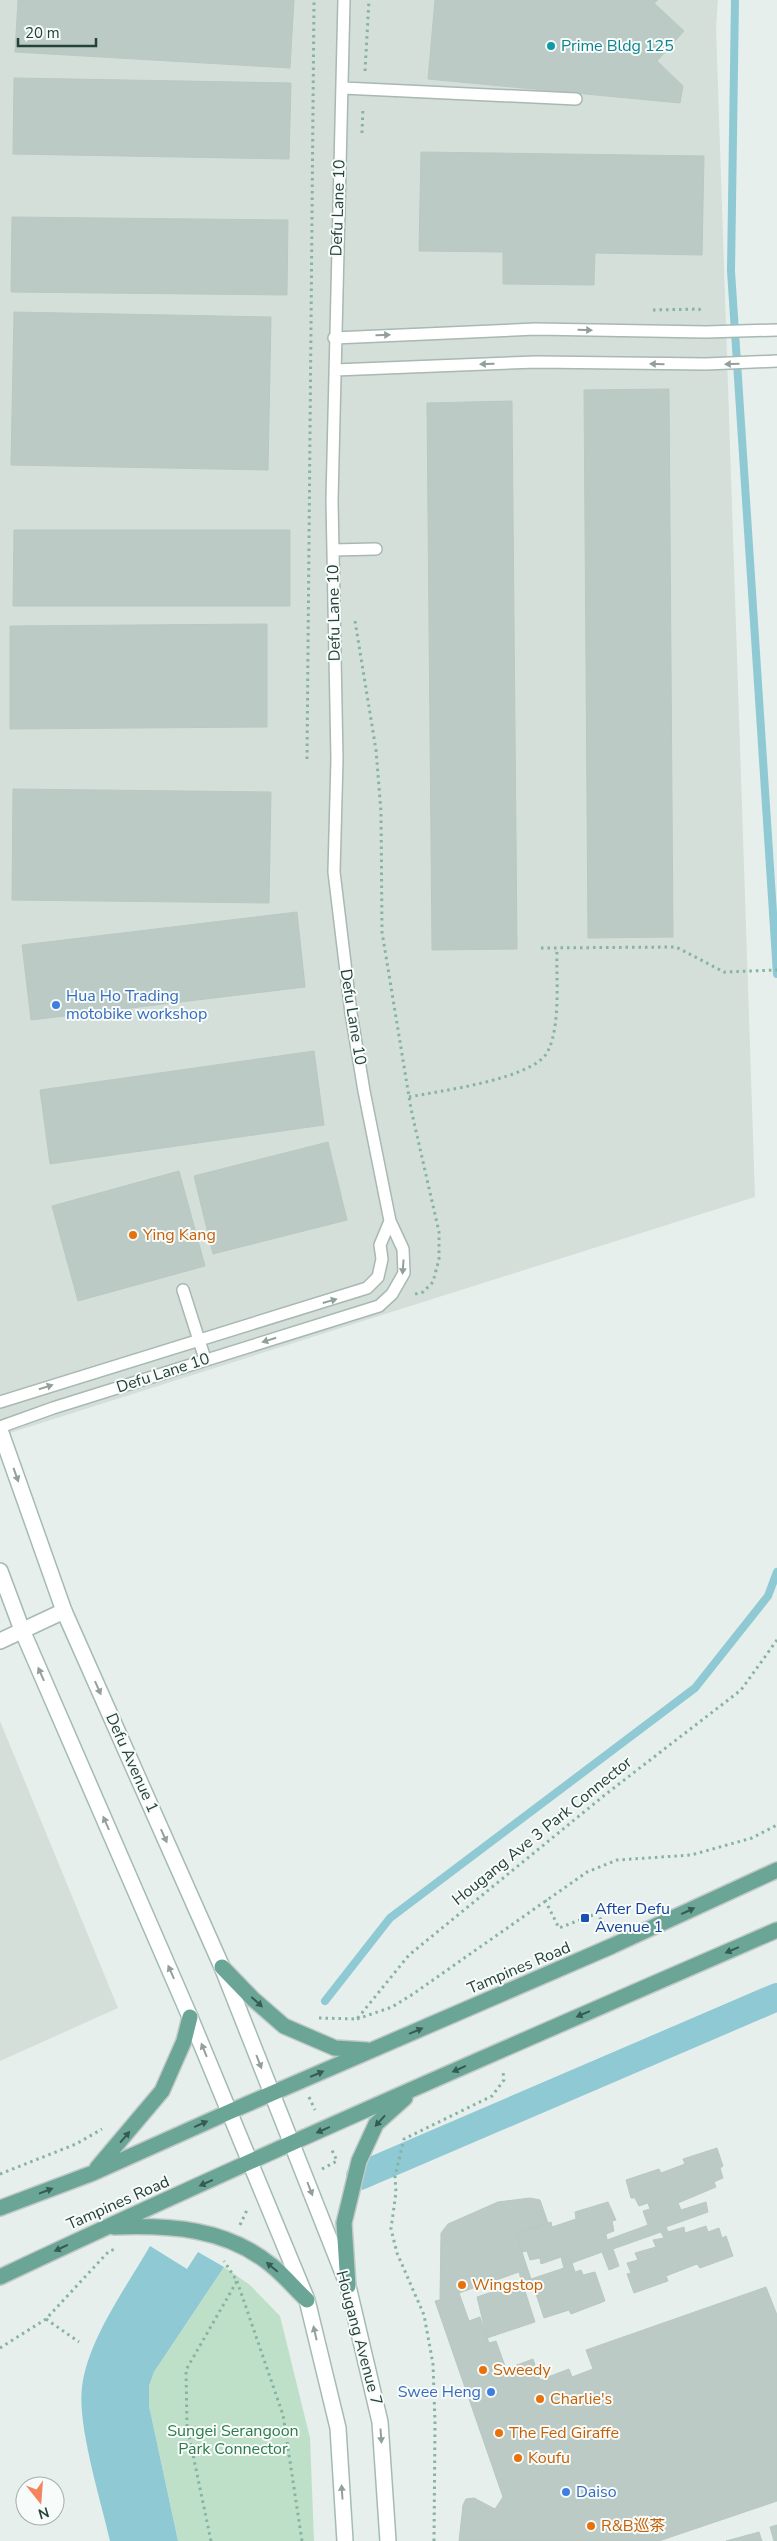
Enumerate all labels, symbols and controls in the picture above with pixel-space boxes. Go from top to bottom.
scale bar [18,15,95,47]
text: 20 m [25,23,60,43]
place label: Prime Bldg 125 [561,35,674,57]
marker: Prime Bldg 125 [545,40,557,52]
street label: Defu Lane 10 [325,159,351,257]
one-way arrow [577,326,593,334]
one-way arrow [375,331,391,339]
one-way arrow [479,360,495,368]
one-way arrow [649,360,665,368]
one-way arrow [724,360,740,368]
street label: Defu Lane 10 [322,564,346,662]
street label: Defu Lane 10 [335,967,371,1067]
place label: Hua Ho Trading motobike workshop [66,985,207,1025]
marker: Hua Ho Trading motobike workshop [50,999,62,1011]
place label: Ying Kang [142,1224,216,1246]
marker: Ying Kang [127,1229,139,1241]
one-way arrow [398,1259,406,1275]
one-way arrow [322,1297,337,1305]
one-way arrow [261,1336,276,1344]
street label: Defu Lane 10 [114,1348,212,1398]
one-way arrow [39,1383,54,1390]
one-way arrow [13,1468,20,1483]
one-way arrow [37,1667,45,1681]
one-way arrow [95,1681,103,1695]
street label: Defu Avenue 1 [100,1710,164,1816]
street label: Hougang Ave 3 Park Connector [447,1751,637,1911]
one-way arrow [101,1816,109,1830]
one-way arrow [161,1829,169,1843]
place label: After Defu Avenue 1 [595,1898,670,1938]
one-way arrow [681,1907,695,1915]
marker: After Defu Avenue 1 [579,1912,591,1924]
street label: Tampines Road [464,1936,574,2000]
one-way arrow [725,1946,739,1954]
one-way arrow [166,1965,174,1979]
one-way arrow [250,1996,262,2008]
one-way arrow [576,2011,590,2019]
one-way arrow [409,2027,423,2035]
one-way arrow [200,2042,208,2057]
one-way arrow [256,2054,264,2069]
one-way arrow [452,2065,466,2073]
one-way arrow [310,2069,324,2077]
one-way arrow [374,2115,386,2127]
one-way arrow [194,2120,208,2128]
one-way arrow [316,2126,330,2134]
one-way arrow [119,2131,131,2143]
street label: Tampines Road [63,2171,173,2235]
one-way arrow [199,2179,213,2187]
one-way arrow [307,2182,314,2197]
one-way arrow [38,2187,53,2194]
one-way arrow [54,2244,68,2252]
one-way arrow [266,2261,279,2272]
street label: Hougang Avenue 7 [330,2268,388,2408]
place label: Wingstop [472,2274,543,2296]
marker: Wingstop [456,2279,468,2291]
one-way arrow [311,2325,319,2340]
place label: Sweedy [493,2359,551,2381]
marker: Sweedy [477,2364,489,2376]
place label: Swee Heng [398,2381,481,2403]
marker: Swee Heng [485,2386,497,2398]
place label: Charlie's [550,2388,612,2410]
marker: Charlie's [534,2393,546,2405]
park label: Sungei Serangoon Park Connector [167,2420,299,2460]
place label: The Fed Giraffe [509,2422,619,2444]
marker: The Fed Giraffe [493,2427,505,2439]
one-way arrow [378,2428,386,2444]
place label: Koufu [528,2447,570,2469]
marker: Koufu [512,2452,524,2464]
north arrow [15,2476,65,2526]
place label: Daiso [576,2481,617,2503]
one-way arrow [338,2484,346,2500]
marker: Daiso [560,2486,572,2498]
text: N [36,2502,51,2524]
place label: R&B巡茶 [601,2515,666,2537]
marker: R&B巡茶 [585,2520,597,2532]

